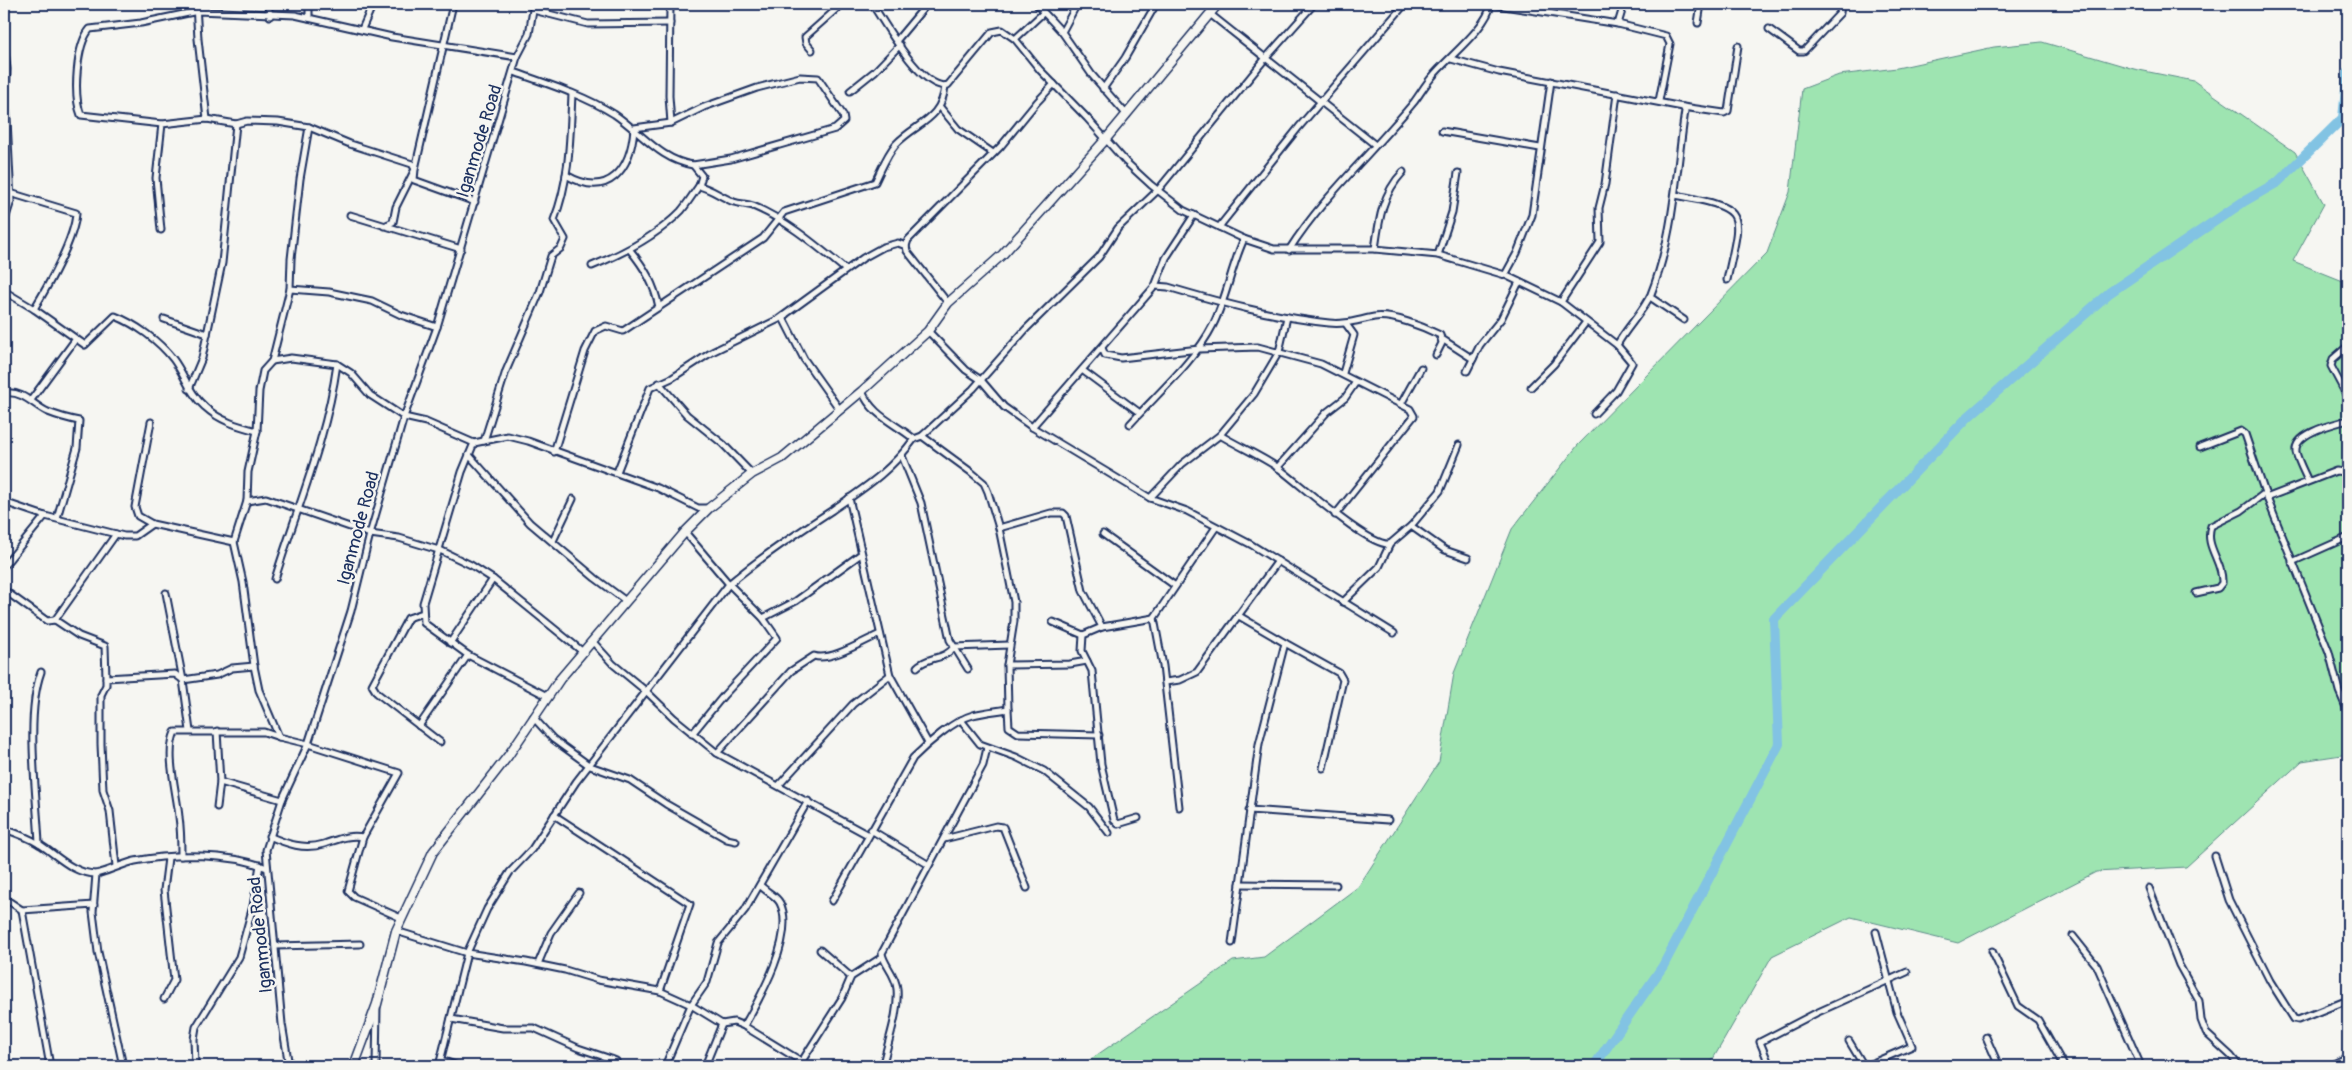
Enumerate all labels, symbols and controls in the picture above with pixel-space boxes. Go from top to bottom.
street label: Iganmode Road [451,82,508,200]
street label: Iganmode Road [332,469,385,588]
street label: Iganmode Road [243,876,278,994]

